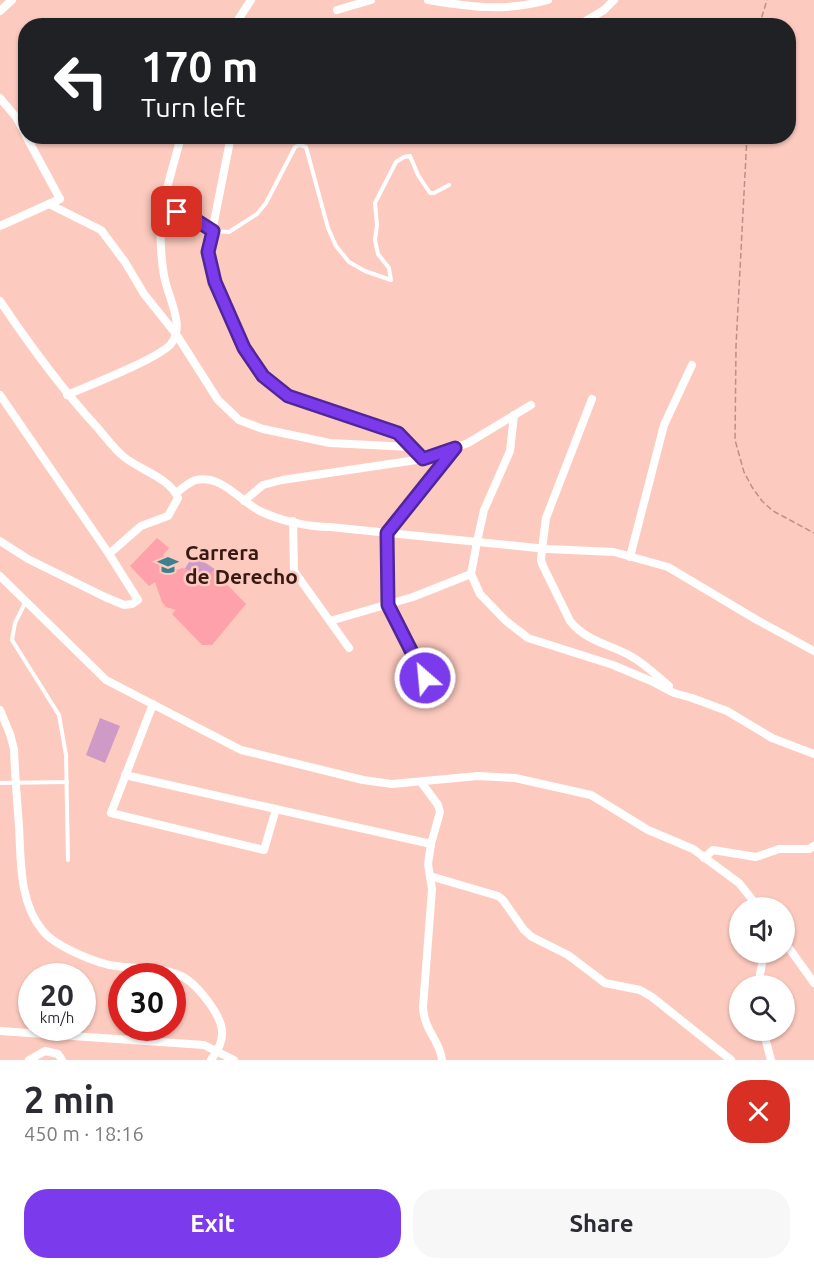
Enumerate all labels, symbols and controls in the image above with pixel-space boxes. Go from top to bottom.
icon: left [42,42,120,120]
text: 170 m [141,43,258,90]
text: Turn left [141,92,245,122]
pin [151,186,202,237]
icon: arrive [160,195,193,228]
place label: Carrera de Derecho [185,540,298,588]
school or university icon: Carrera de Derecho [156,553,180,577]
position arrow [393,646,457,710]
map controls [729,897,795,1041]
button: sound [729,897,795,963]
speed limit sign: 30 [108,963,186,1041]
button: search [729,975,795,1041]
text: 20 [40,978,74,1012]
text: km/h [40,1009,74,1026]
text: 2 min [24,1079,115,1120]
button: close [727,1080,790,1143]
text: 450 m · 18:16 [24,1122,144,1145]
button: Exit [24,1189,401,1258]
button: Share [413,1189,790,1258]

